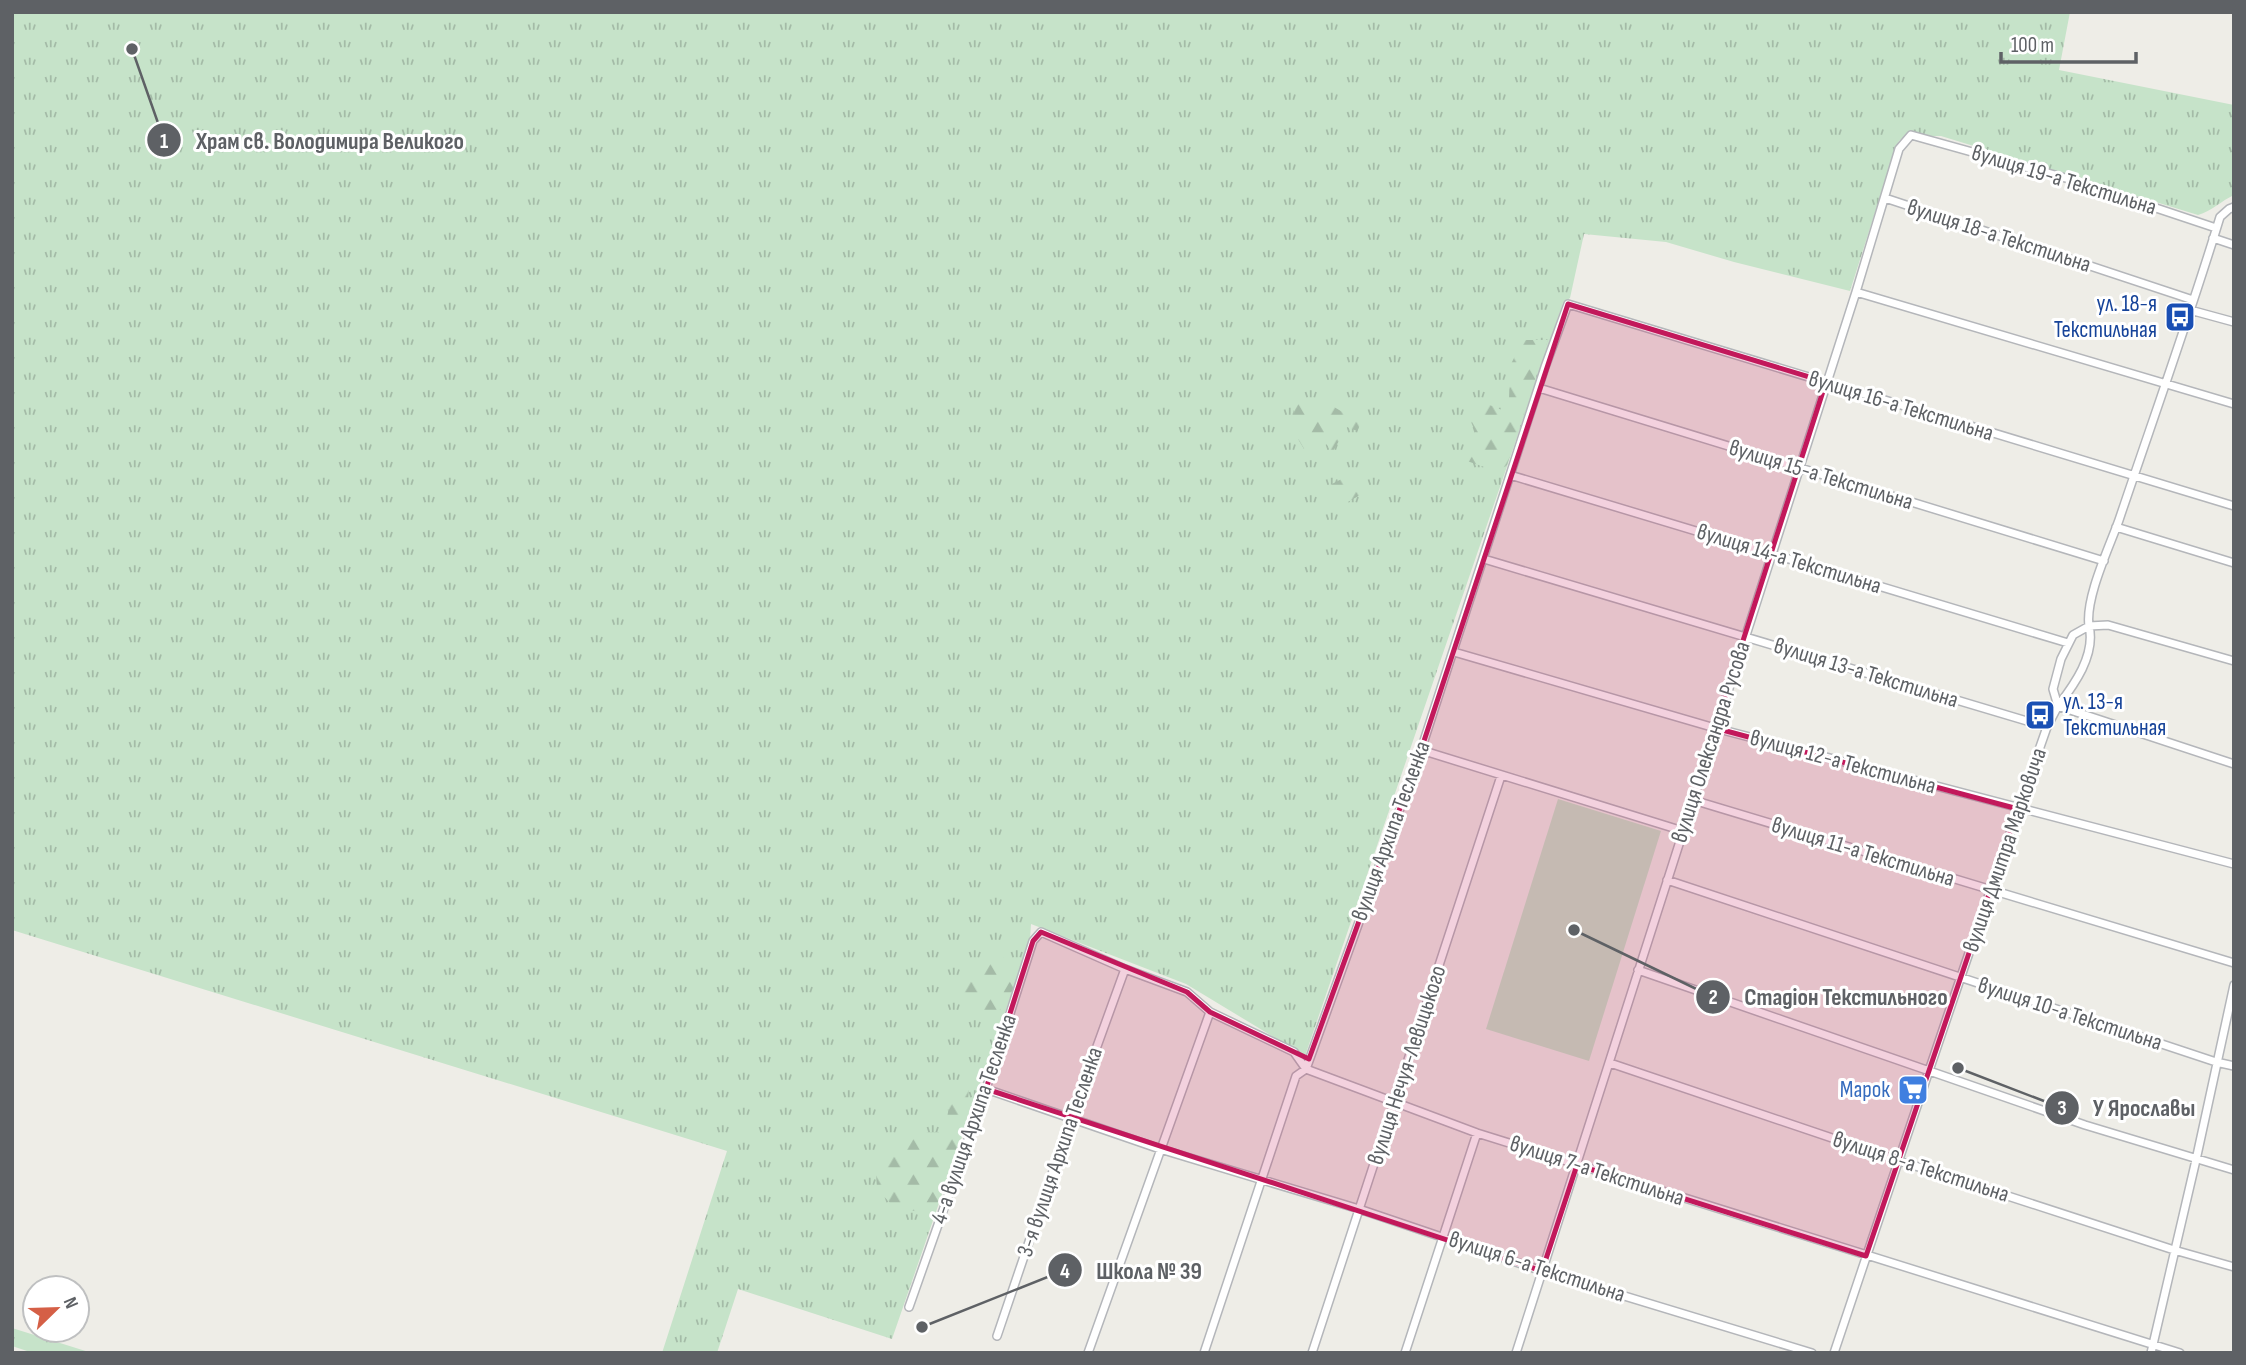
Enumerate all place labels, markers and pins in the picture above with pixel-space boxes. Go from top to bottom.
callout: Храм св. Володимира Великого [147,118,478,163]
place label: ул. 18-я Текстильная [2054,290,2157,344]
bus stop icon: ул. 18-я Текстильная [2163,300,2197,334]
place label: ул. 13-я Текстильная [2063,688,2166,742]
bus stop icon: ул. 13-я Текстильная [2023,698,2057,732]
callout: Стадіон Текстильного [1695,974,1962,1019]
supermarket icon: Марок [1896,1073,1930,1107]
place label: Марок [1840,1076,1890,1104]
callout: У Ярославы [2044,1085,2210,1130]
callout: Школа № 39 [1047,1248,1216,1293]

